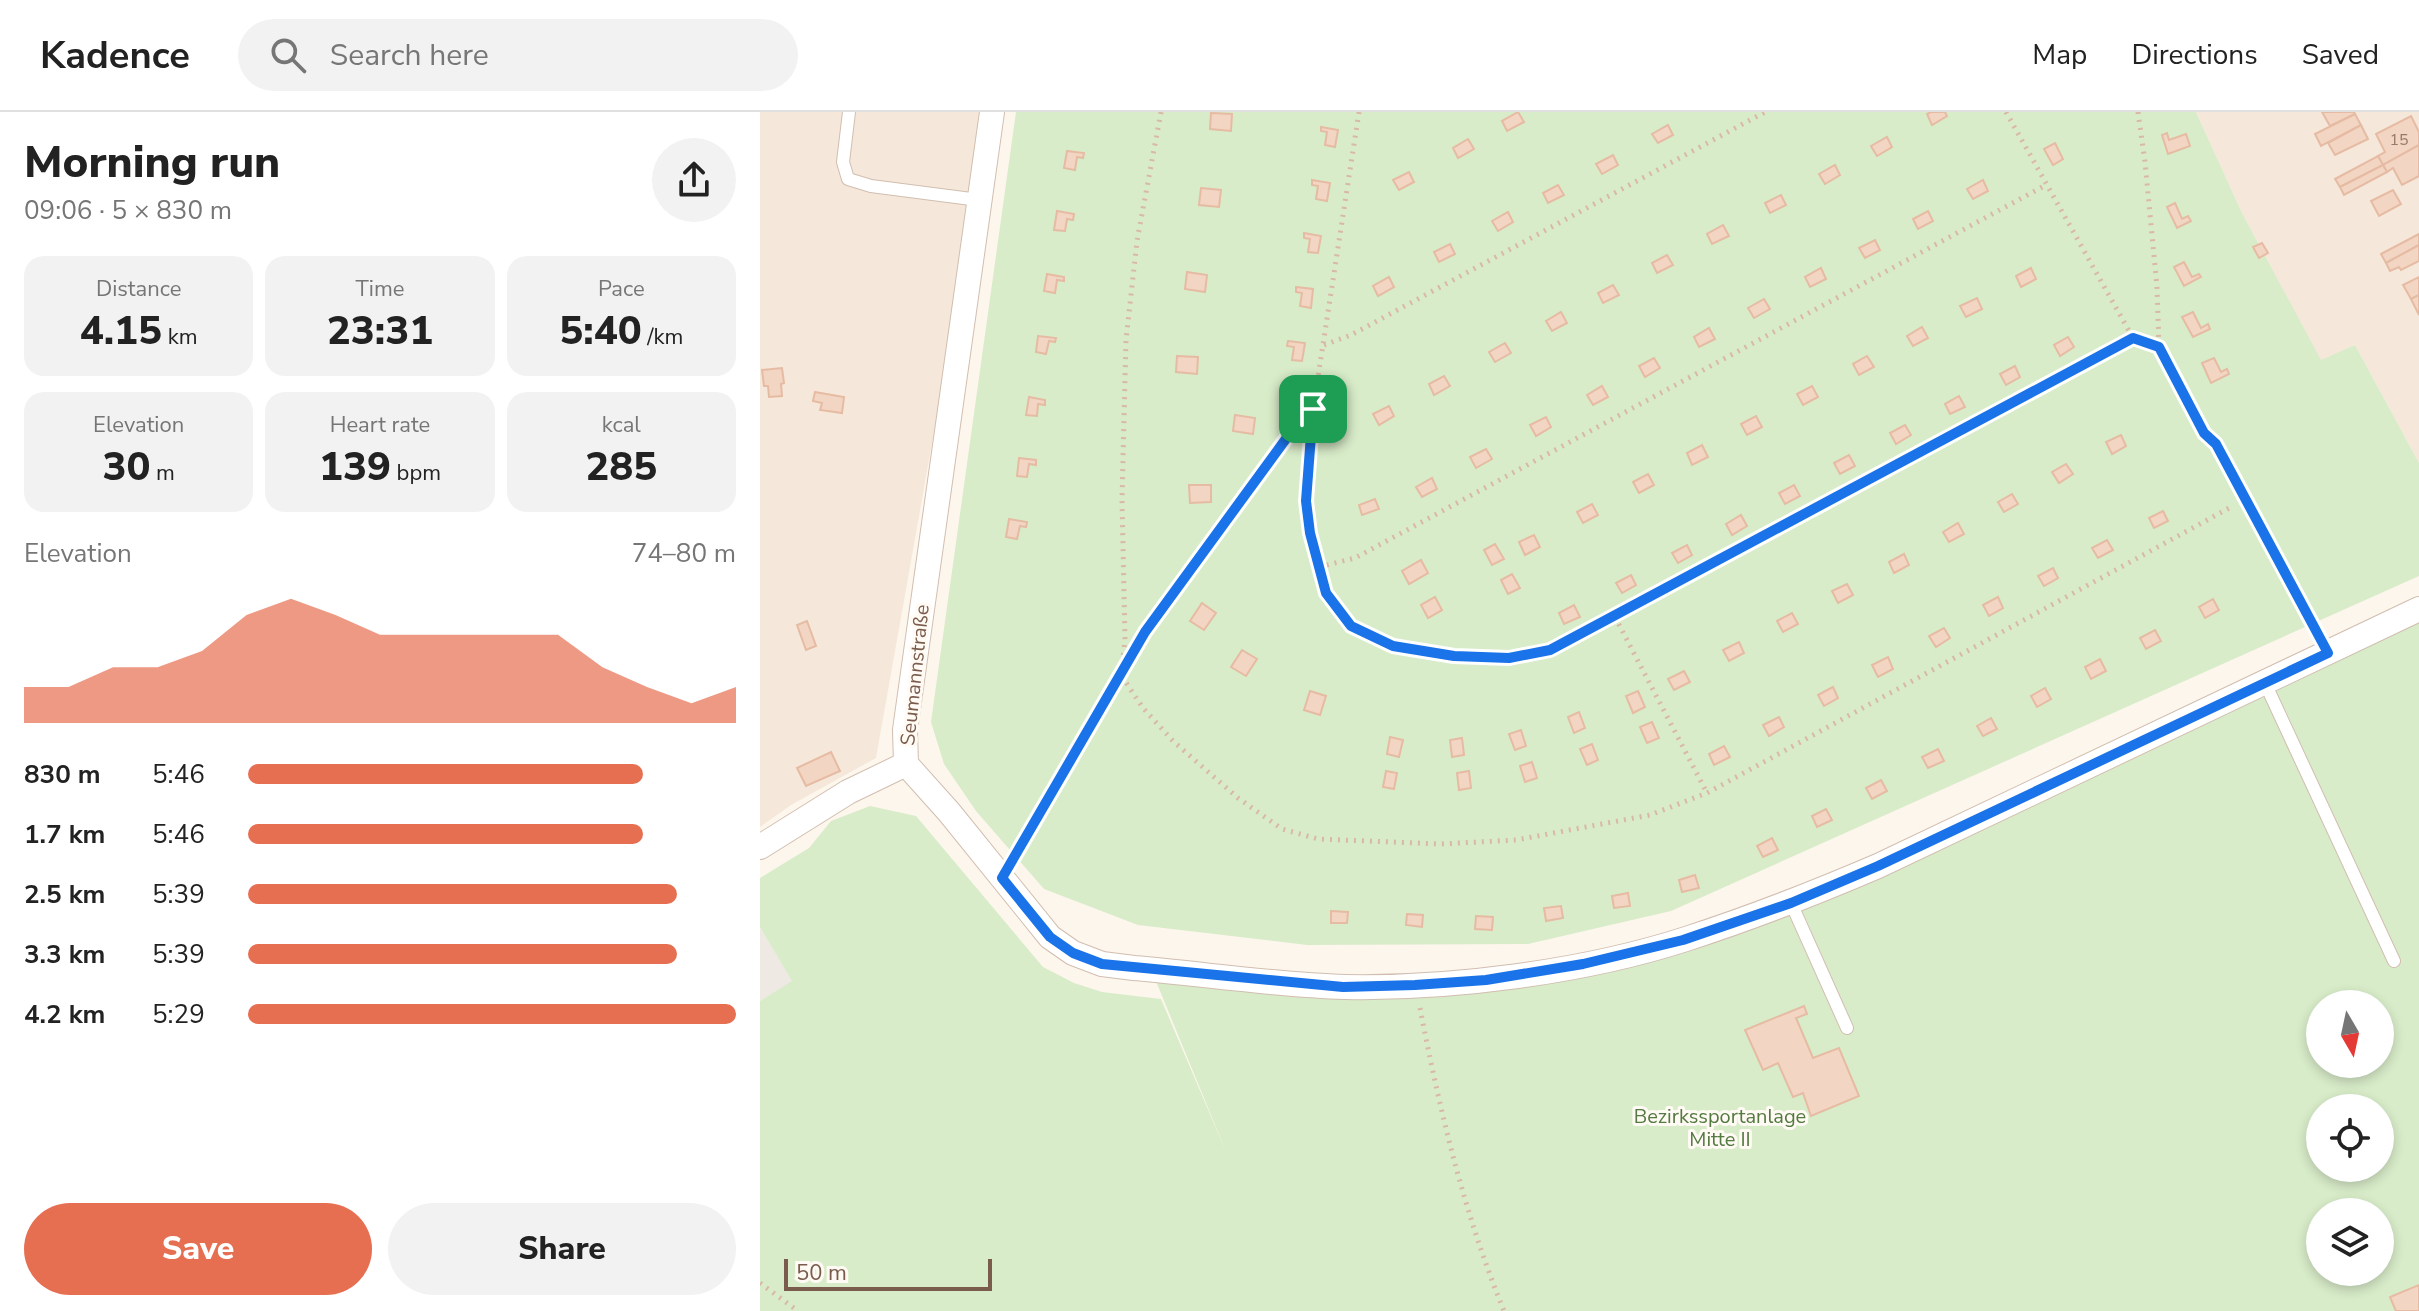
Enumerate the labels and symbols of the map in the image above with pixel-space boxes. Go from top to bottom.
house number: 15 [2389,129,2409,151]
pin [1279,375,1347,443]
street label: Seumannstraße [894,603,936,747]
north arrow [2306,990,2394,1078]
park label: Bezirkssportanlage Mitte II [1634,1103,1806,1153]
scale bar [784,1255,992,1291]

